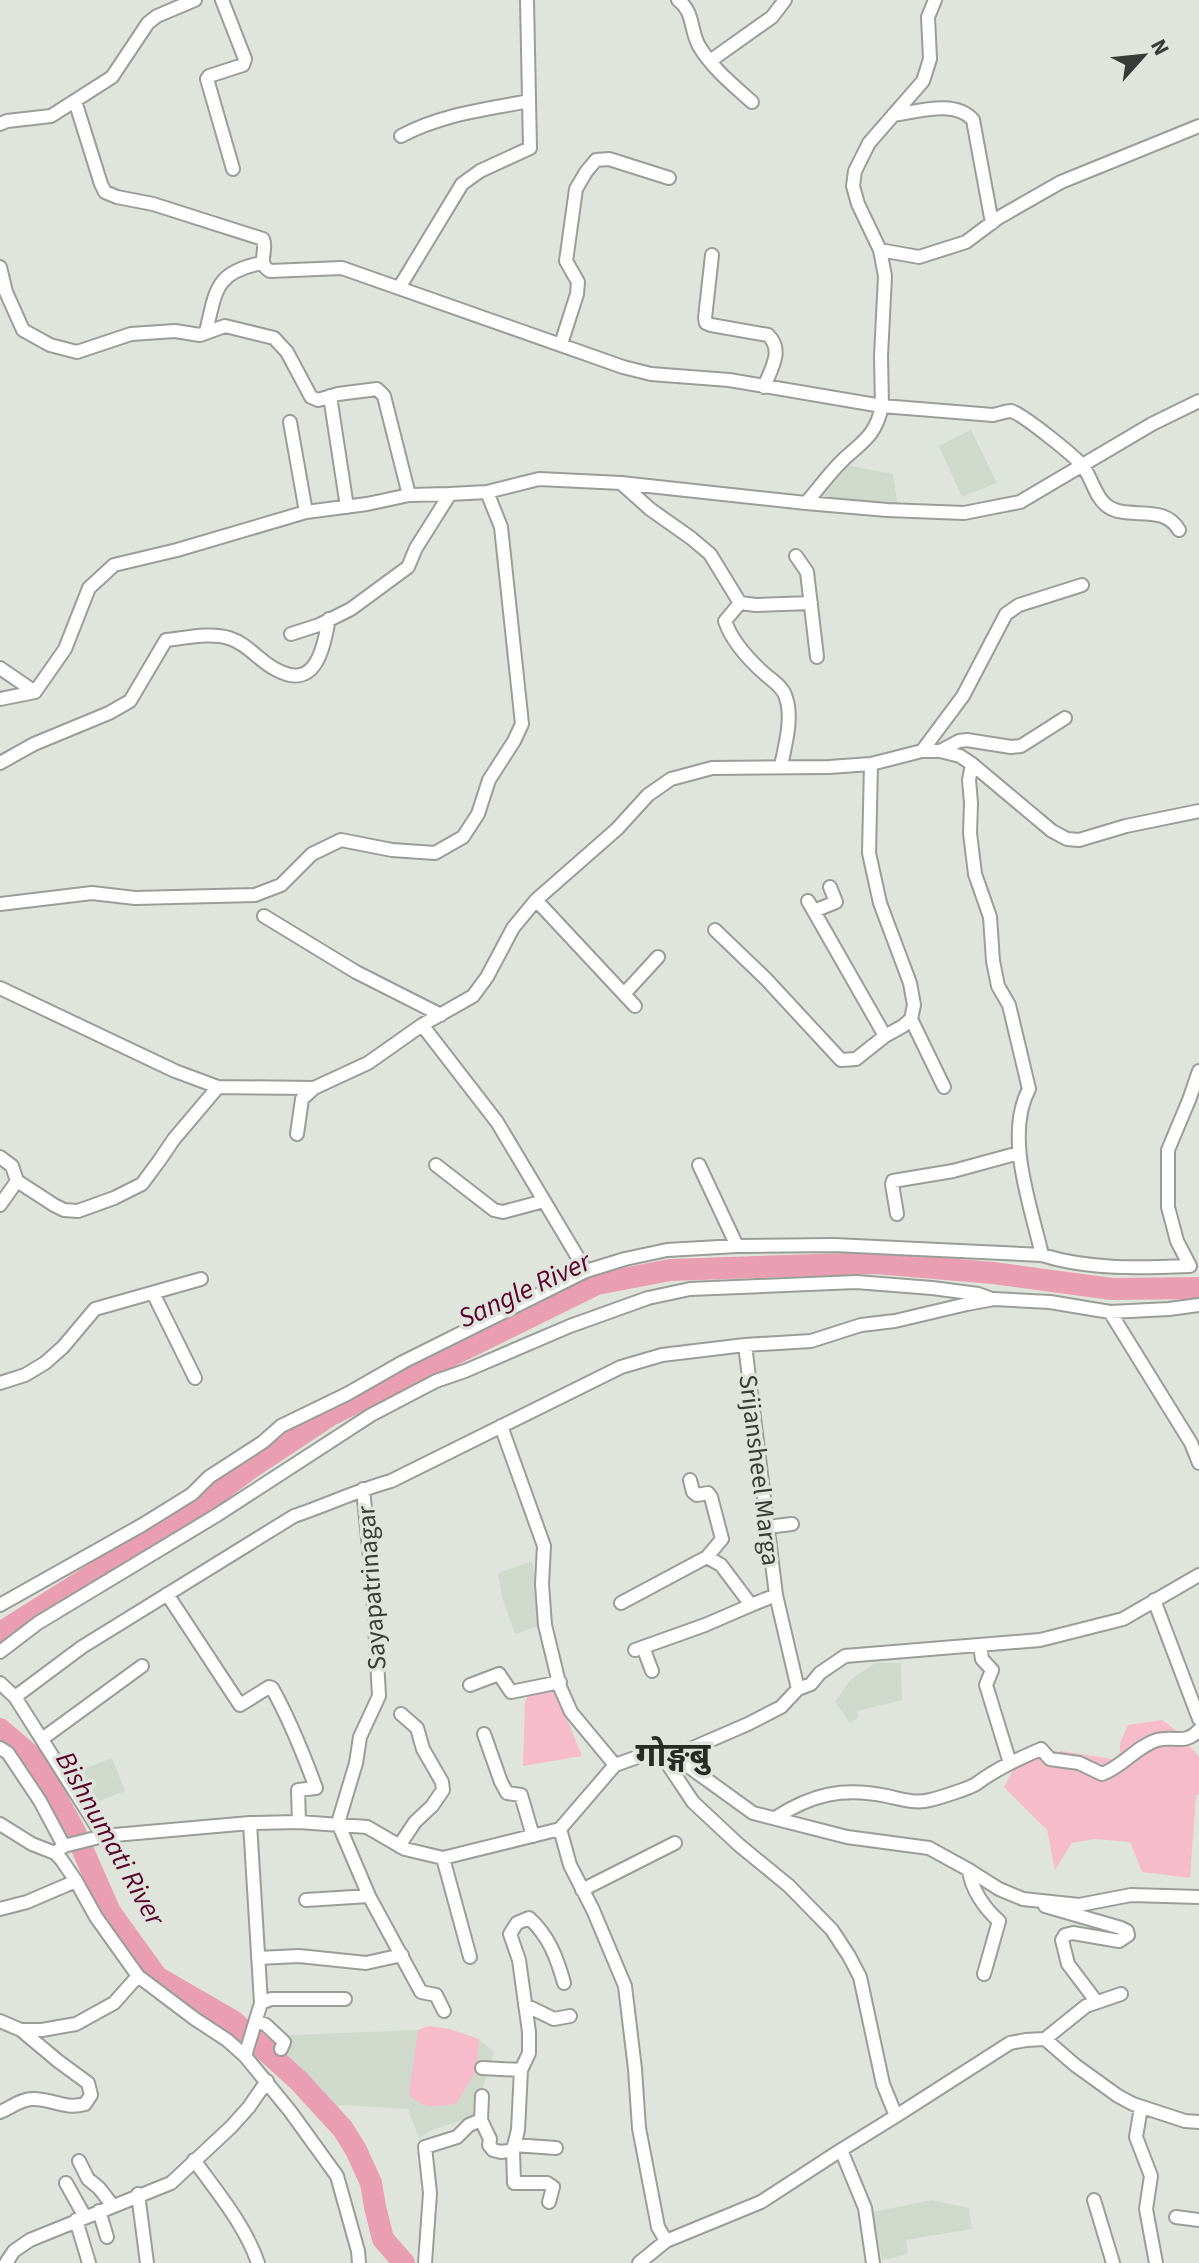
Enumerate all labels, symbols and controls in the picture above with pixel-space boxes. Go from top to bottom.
north arrow [1103,16,1183,96]
text: N [1142,34,1178,61]
water label: Sangle River [451,1241,599,1338]
street label: Srijansheel Marga [729,1372,790,1568]
street label: Sayapatrinagar [347,1503,396,1671]
district label: गोङ्गबु [636,1731,711,1780]
water label: Bishnumati River [46,1744,175,1934]

